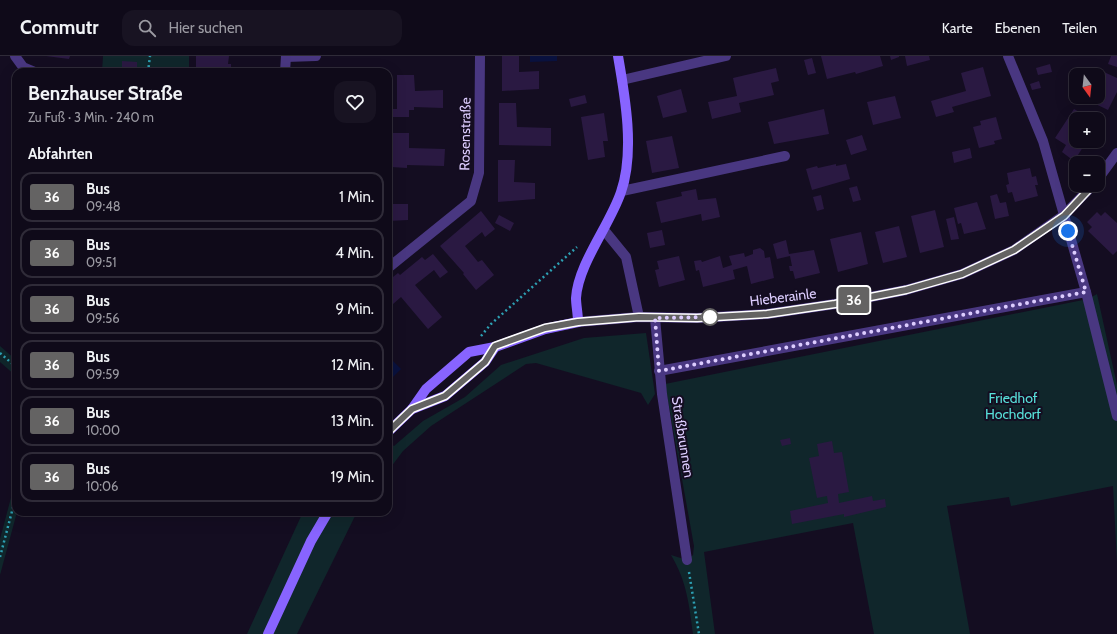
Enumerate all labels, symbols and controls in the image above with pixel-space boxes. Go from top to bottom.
search box [122,10,402,46]
text: Commutr [20,16,98,39]
icon: search [136,17,158,39]
text: Hier suchen [168,19,243,37]
text: Karte [942,19,973,37]
text: Ebenen [995,19,1040,37]
text: Teilen [1062,19,1097,37]
north arrow [1069,68,1105,104]
map controls [1069,68,1105,192]
button: heart [334,81,376,123]
text: Benzhauser Straße [28,82,182,105]
street label: Rosenstraße [455,97,475,171]
text: Zu Fuß · 3 Min. · 240 m [28,109,154,125]
button: + [1069,112,1105,148]
text: Abfahrten [28,145,93,163]
button: − [1069,156,1105,192]
text: Bus [86,180,110,198]
text: 36 [44,188,60,206]
text: 1 Min. [339,188,374,206]
text: 09:48 [86,198,121,214]
your location [1058,221,1078,241]
text: Bus [86,236,110,254]
text: 36 [44,244,60,262]
text: 4 Min. [335,244,374,262]
text: 09:51 [86,254,116,270]
street label: Hieberainle [749,284,817,310]
line badge: 36 [836,287,872,313]
text: 36 [846,291,862,309]
text: Bus [86,292,110,310]
text: 36 [44,300,60,318]
text: 9 Min. [335,300,374,318]
unlabelled marker [701,308,719,326]
text: 09:56 [86,310,120,326]
text: Bus [86,348,110,366]
text: 36 [44,356,60,374]
text: 12 Min. [331,356,374,374]
text: 09:59 [86,366,120,382]
park label: Friedhof Hochdorf [985,389,1041,423]
street label: Straßbrunnen [668,395,698,479]
text: Bus [86,404,110,422]
text: 36 [44,412,60,430]
text: 13 Min. [331,412,374,430]
text: 10:00 [86,422,120,438]
text: Bus [86,460,110,478]
text: 36 [44,468,60,486]
text: 19 Min. [331,468,374,486]
text: 10:06 [86,478,118,494]

